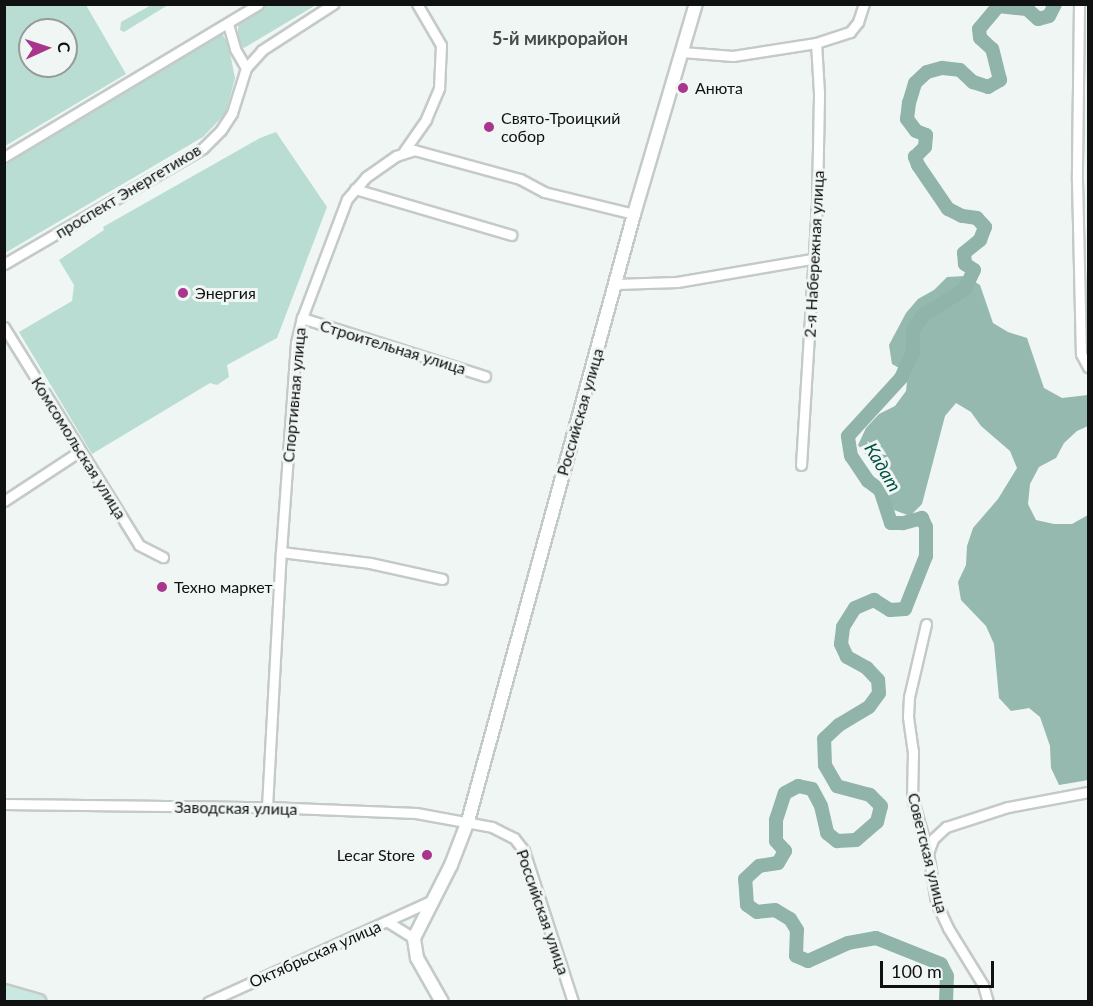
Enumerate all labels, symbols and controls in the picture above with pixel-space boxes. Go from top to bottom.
north arrow [18,18,78,78]
district label: 5-й микрорайон [492,27,628,49]
text: С [55,41,74,53]
place label: Анюта [695,78,743,98]
marker: Анюта [676,81,690,95]
place label: Свято-Троицкий собор [501,108,621,146]
marker: Свято-Троицкий собор [482,120,496,134]
street label: проспект Энергетиков [52,140,204,242]
street label: 2-я Набережная улица [800,170,828,338]
place label: Энергия [195,283,256,303]
marker: Энергия [176,286,190,300]
street label: Строительная улица [318,316,468,378]
street label: Спортивная улица [279,327,309,463]
street label: Российская улица [553,346,607,478]
street label: Комсомольская улица [27,373,131,523]
water label: Кадат [860,439,906,495]
place label: Техно маркет [174,577,273,597]
marker: Техно маркет [155,580,169,594]
street label: Советская улица [904,791,952,915]
street label: Заводская улица [174,797,298,819]
place label: Lecar Store [336,845,415,865]
street label: Российская улица [513,847,573,977]
marker: Lecar Store [420,848,434,862]
street label: Октябрьская улица [246,916,384,992]
scale bar [883,949,997,987]
text: 100 m [891,960,942,982]

